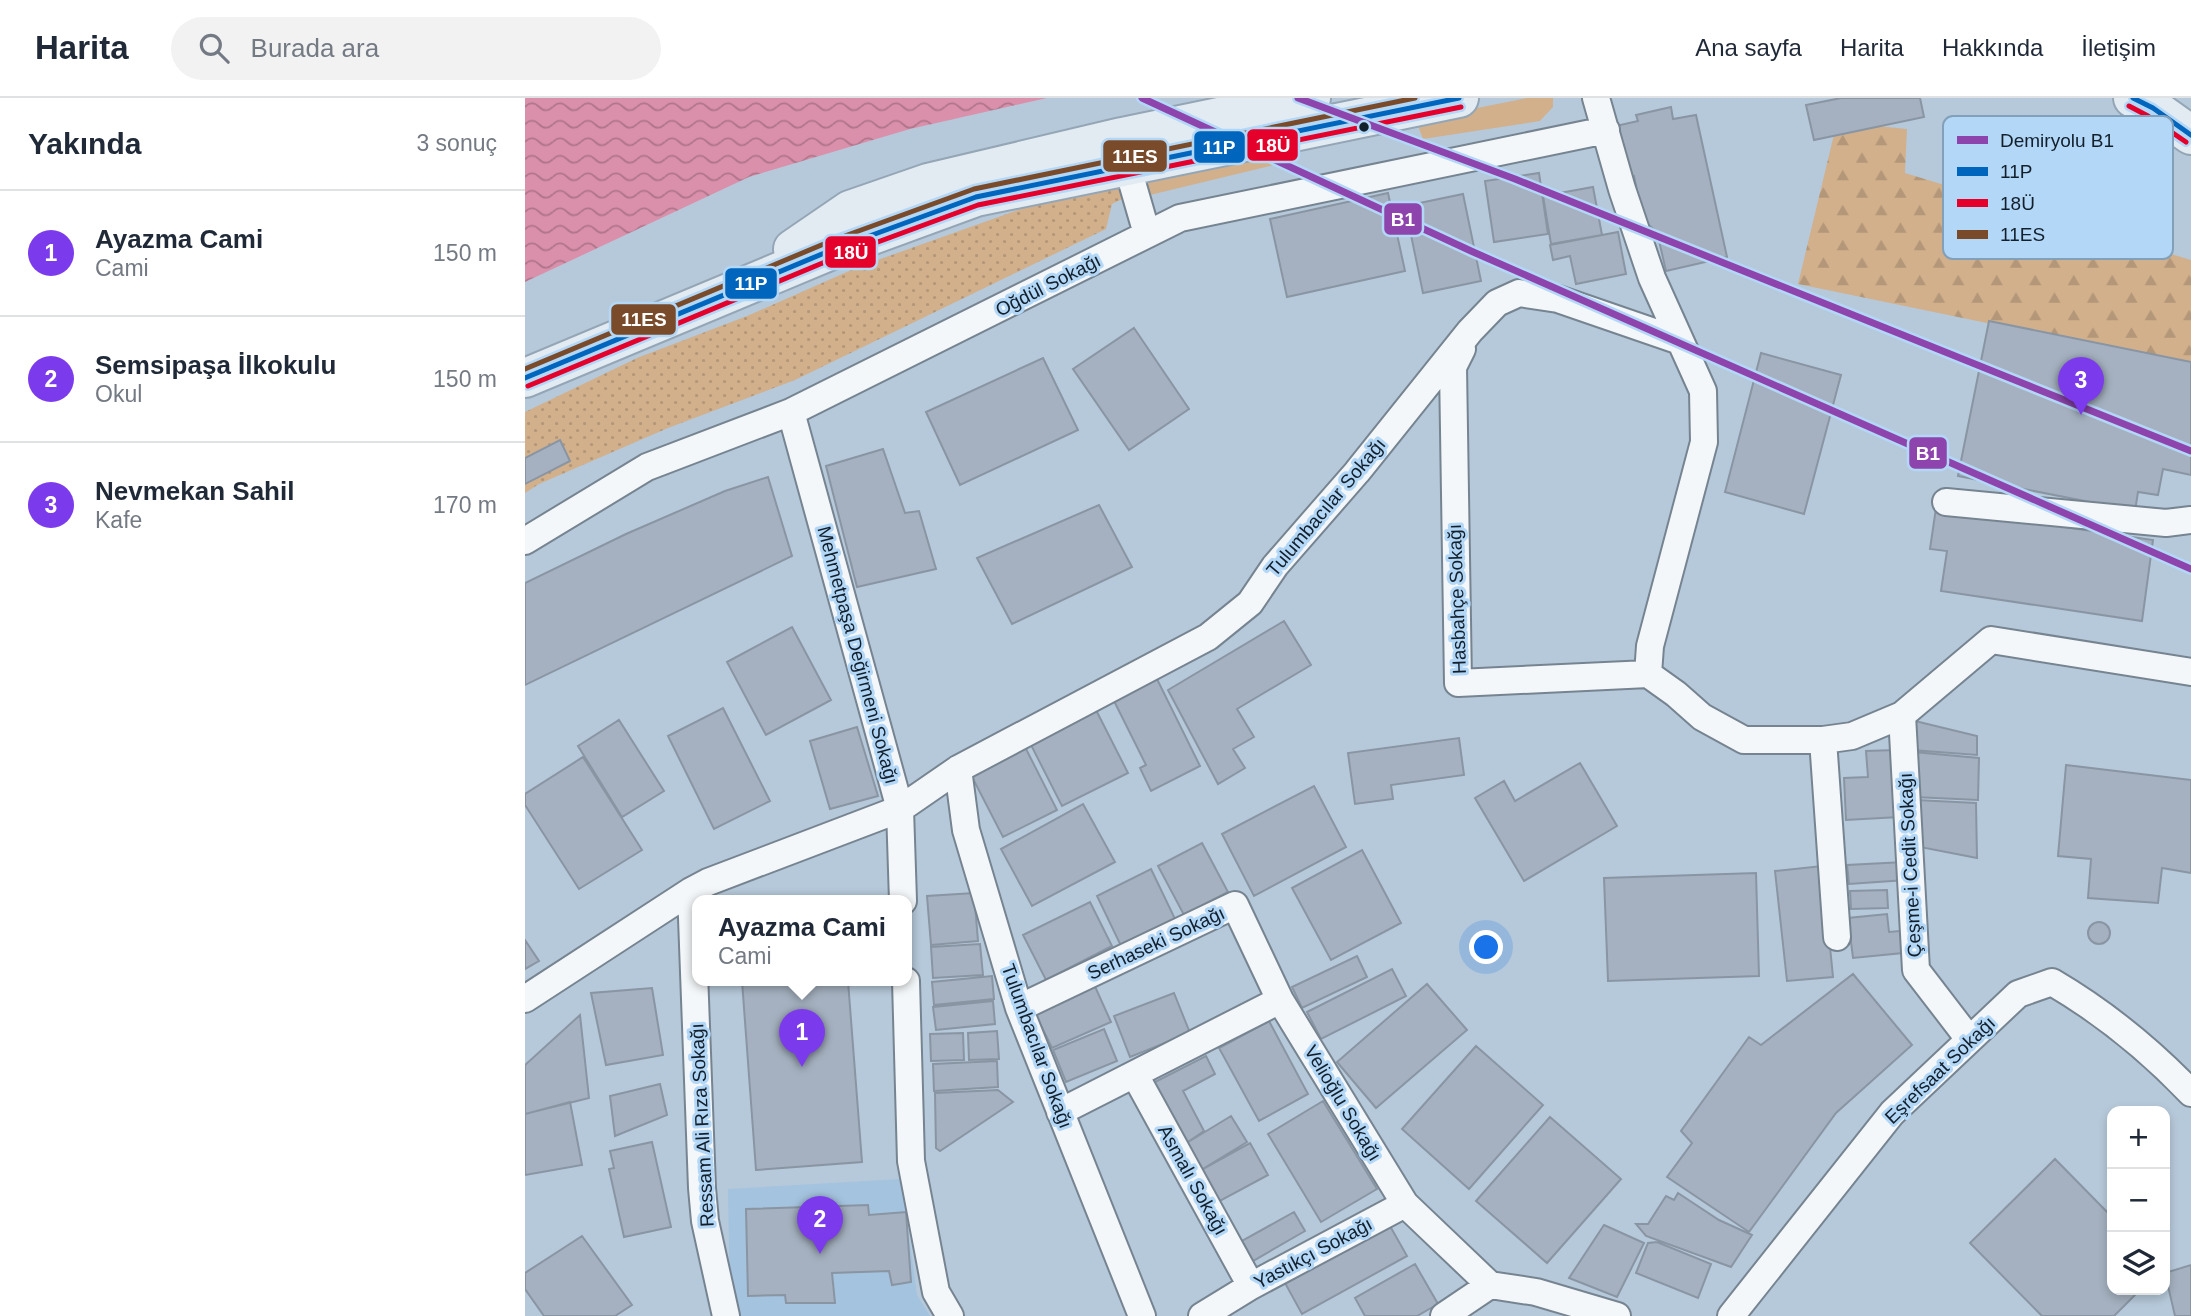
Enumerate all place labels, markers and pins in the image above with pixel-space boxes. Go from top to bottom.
unlabelled marker [1357,120,1371,134]
pin: 3 [2058,357,2104,415]
pin: 1 [779,1009,825,1067]
pin: 2 [797,1196,843,1254]

